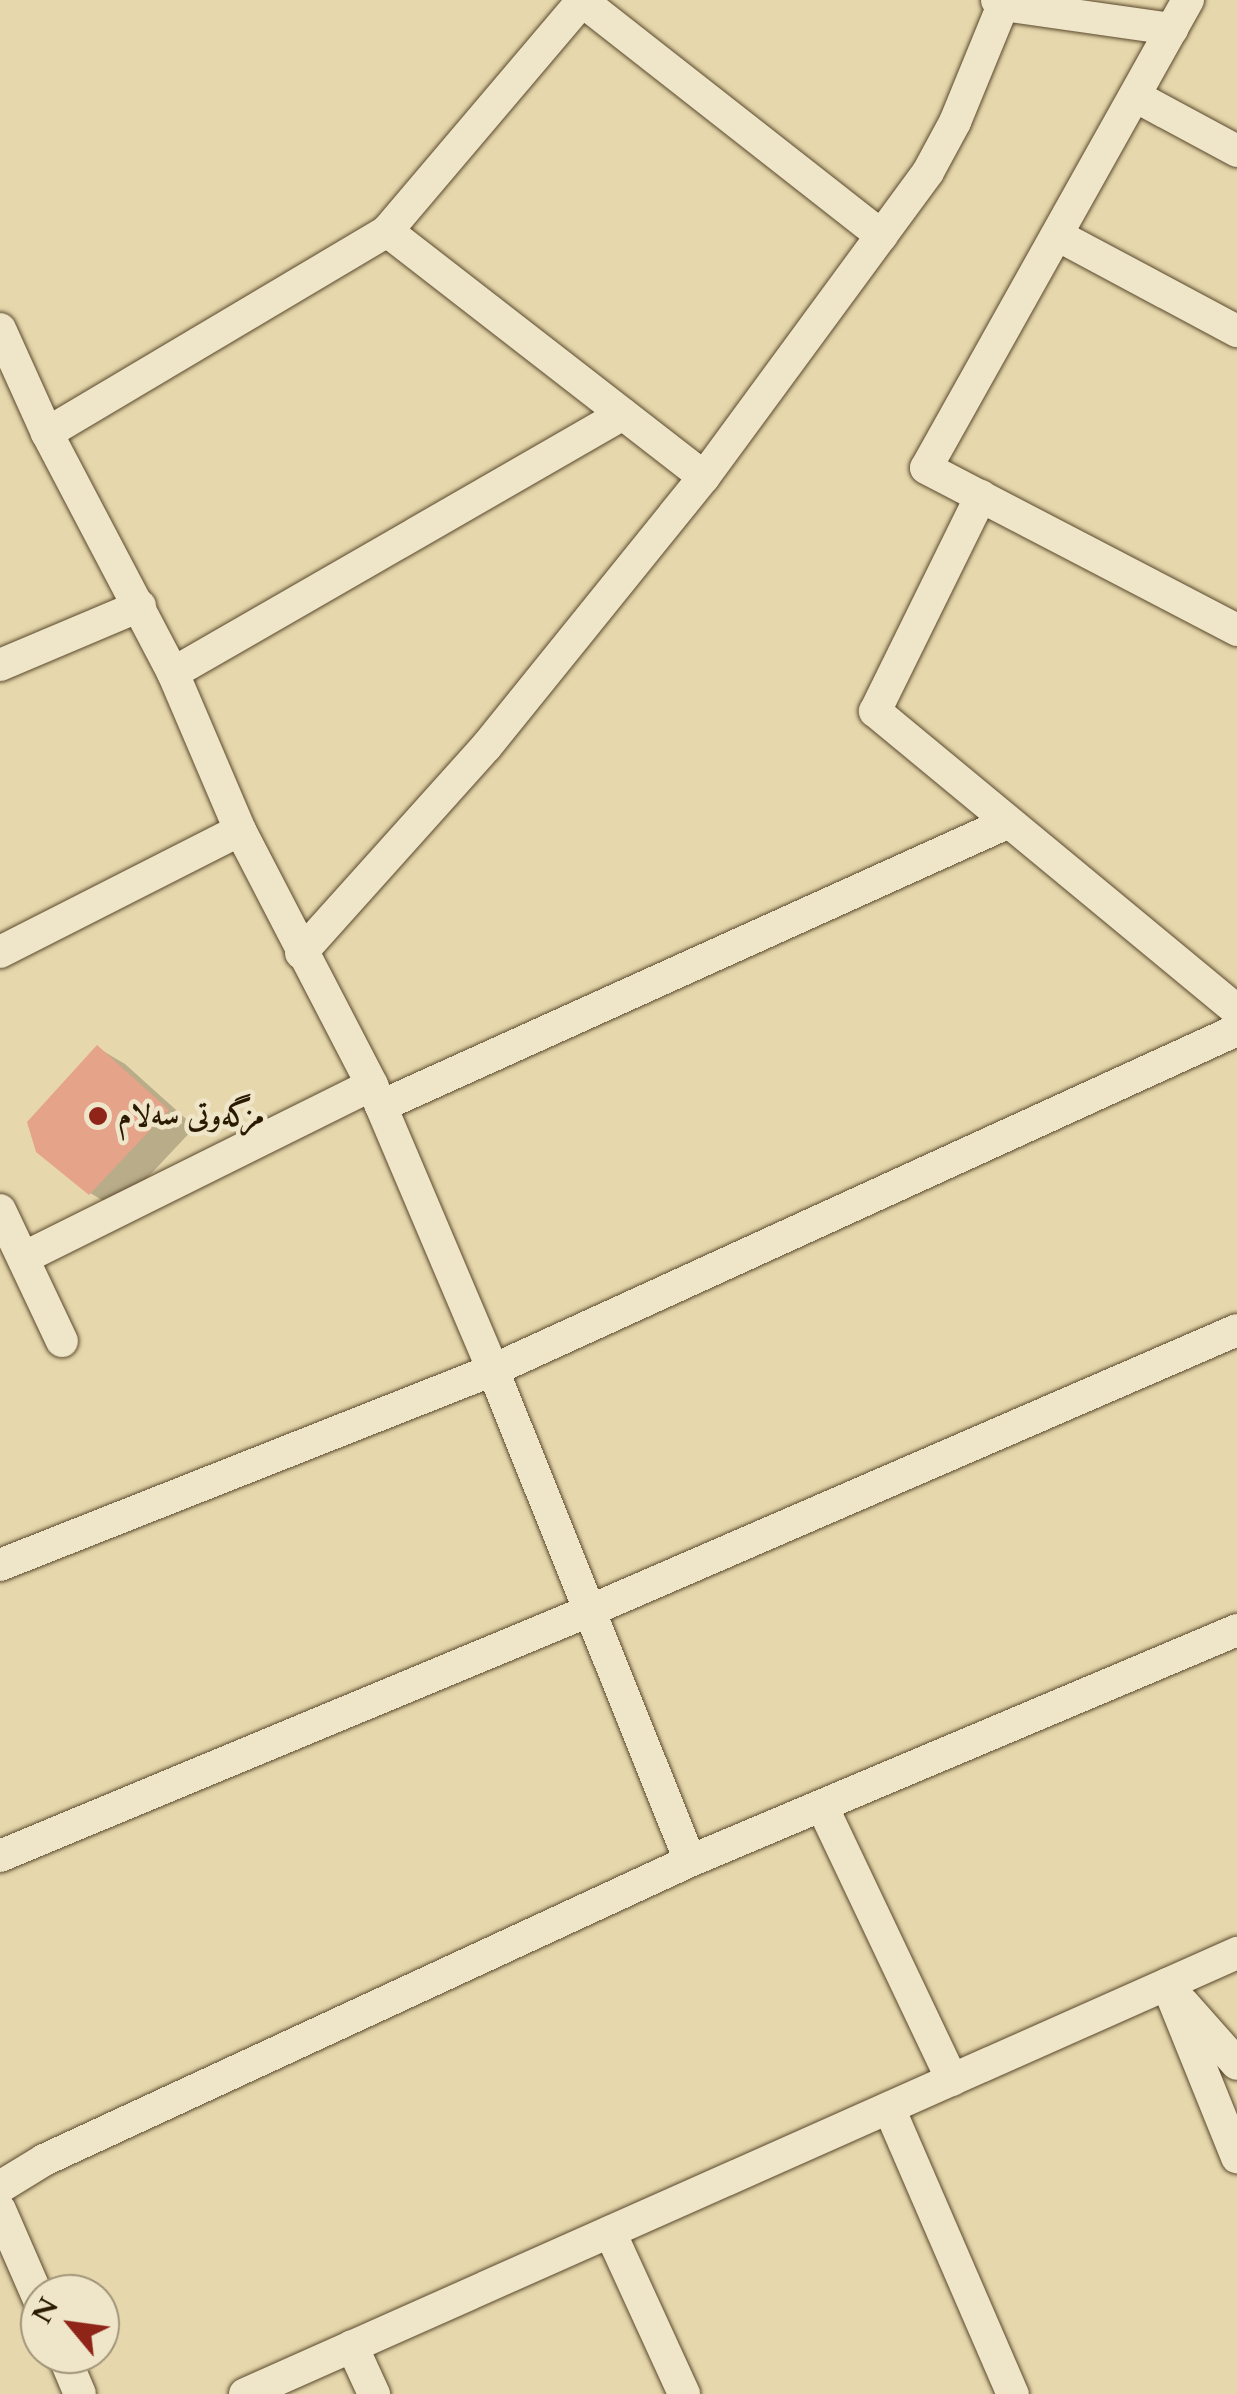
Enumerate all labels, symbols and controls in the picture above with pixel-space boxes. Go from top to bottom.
place label: مزگەوتی سەلام [118,1098,264,1134]
marker: مزگەوتی سەلام [87,1105,109,1127]
north arrow [20,2274,120,2374]
text: N [23,2291,68,2330]

